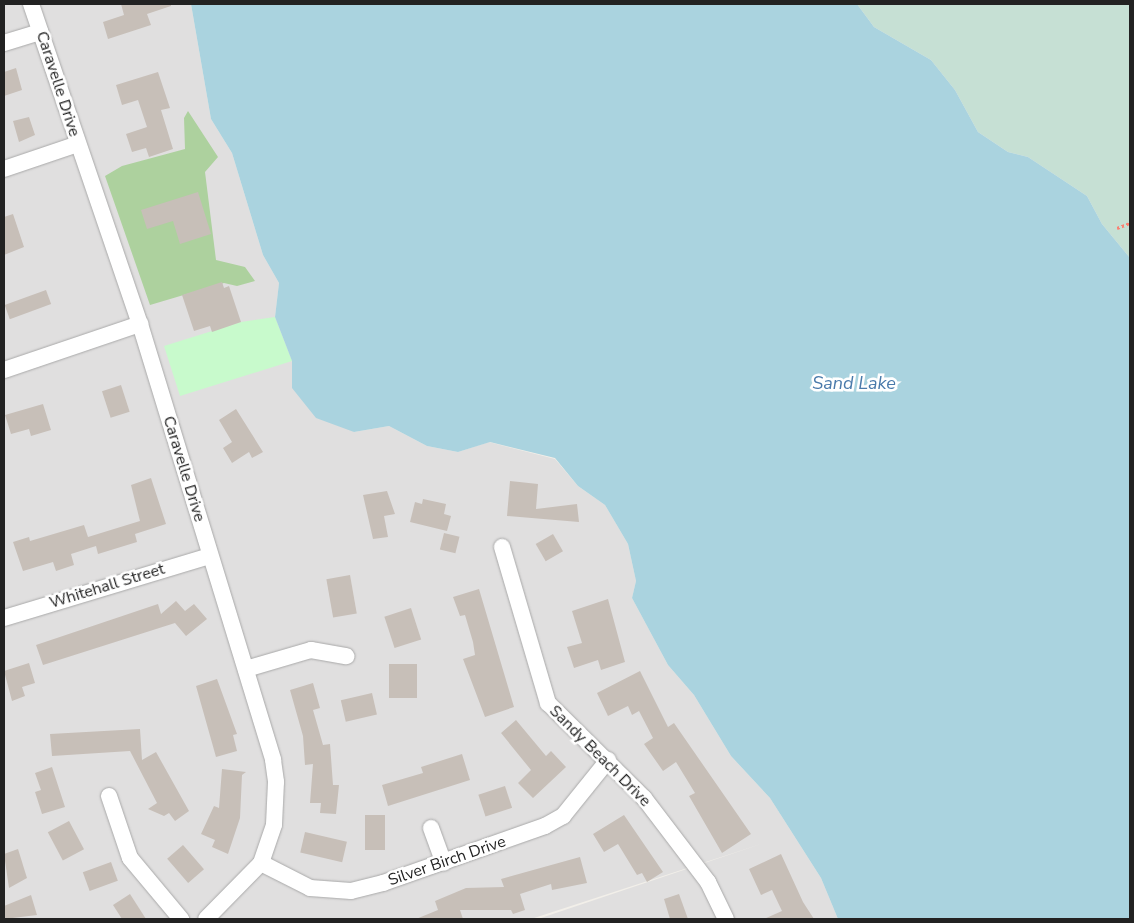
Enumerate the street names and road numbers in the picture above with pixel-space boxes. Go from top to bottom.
street label: Caravelle Drive [32,29,84,139]
street label: Caravelle Drive [159,414,209,524]
street label: Whitehall Street [47,559,167,613]
street label: Sandy Beach Drive [545,701,655,811]
street label: Silver Birch Drive [386,832,508,890]

